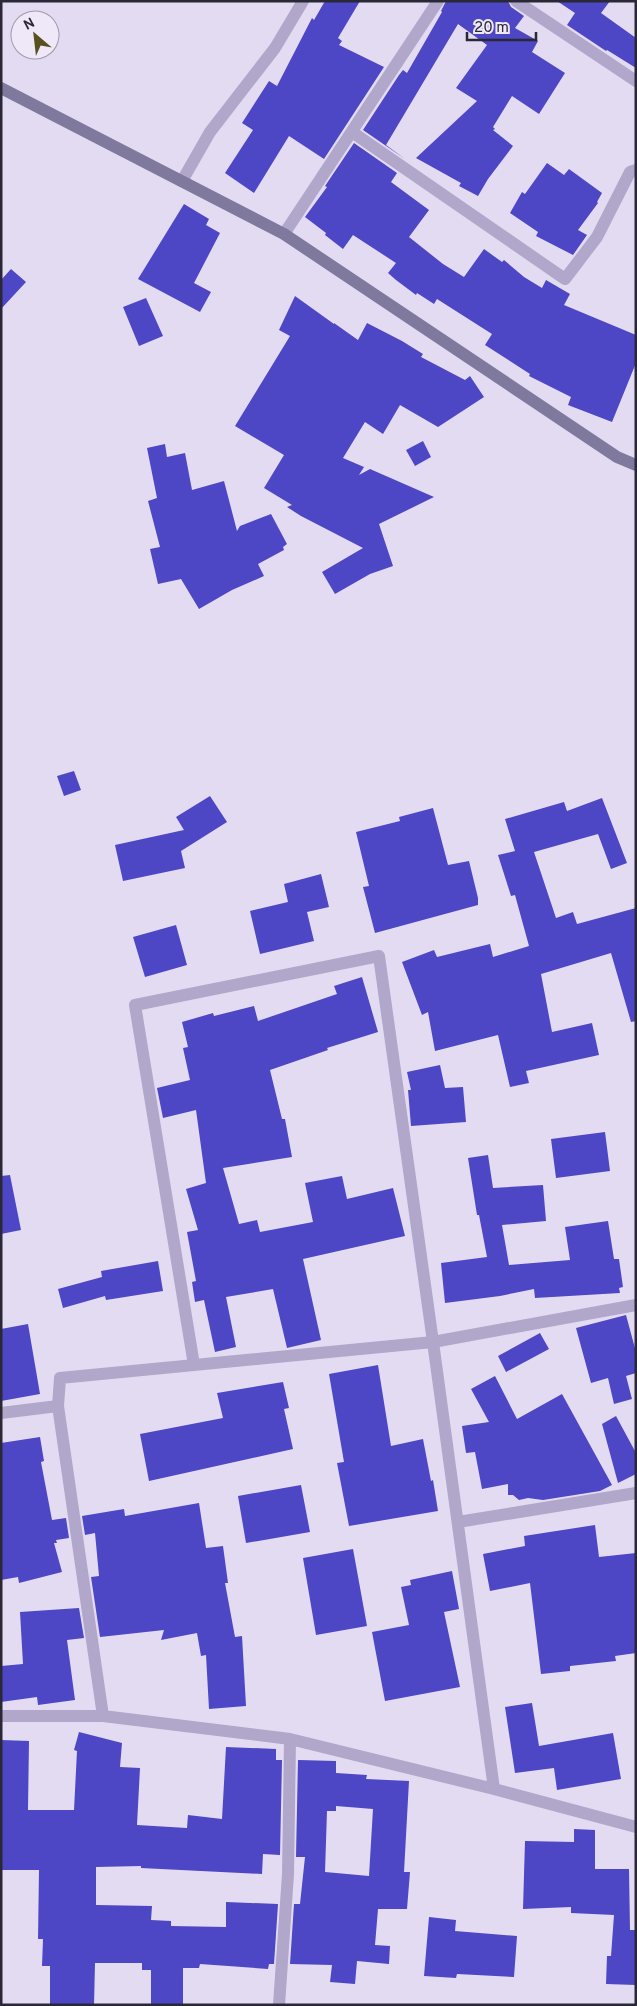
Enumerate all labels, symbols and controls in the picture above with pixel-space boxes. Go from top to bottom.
north arrow [10,10,60,60]
scale bar [467,10,536,42]
text: N [21,15,38,35]
text: 20 m [474,19,509,38]

